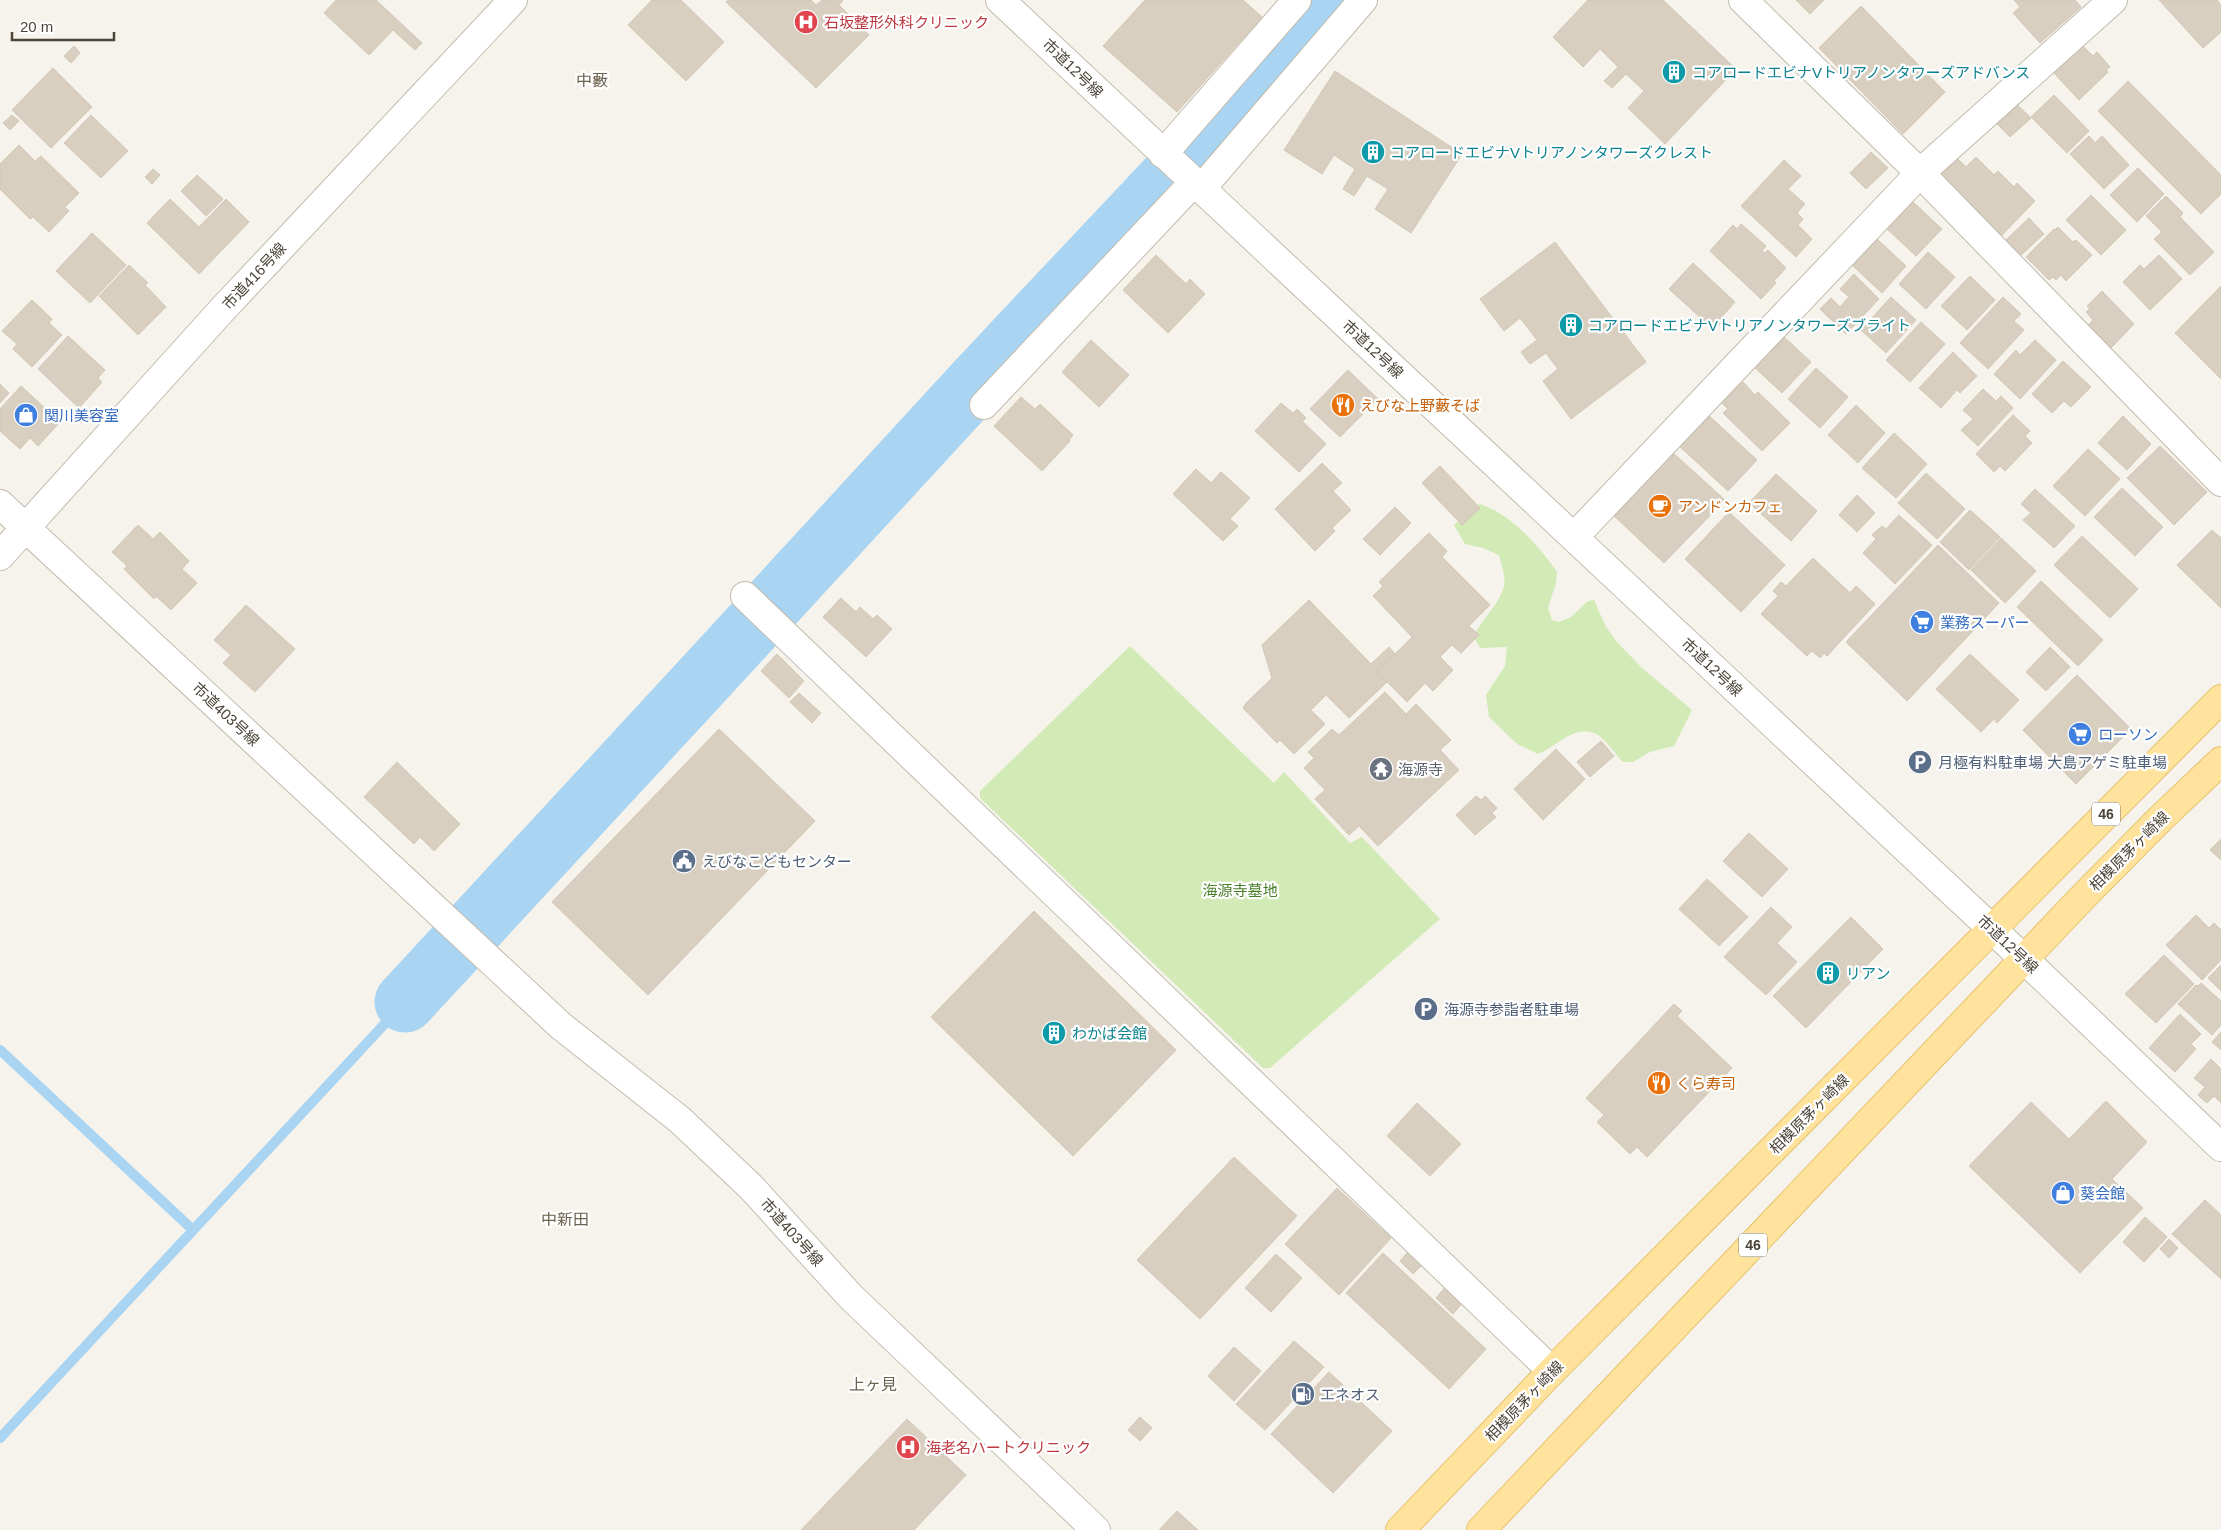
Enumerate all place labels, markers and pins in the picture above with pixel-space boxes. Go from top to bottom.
hospital icon: 石坂整形外科クリニック [793,9,819,35]
place label: 石坂整形外科クリニック [824,14,989,31]
building icon: コアロードエビナVトリアノンタワーズアドバンス [1661,59,1687,85]
place label: コアロードエビナVトリアノンタワーズアドバンス [1692,64,2030,81]
building icon: コアロードエビナVトリアノンタワーズクレスト [1360,139,1386,165]
place label: コアロードエビナVトリアノンタワーズクレスト [1390,144,1713,161]
building icon: コアロードエビナVトリアノンタワーズブライト [1558,312,1584,338]
place label: コアロードエビナVトリアノンタワーズブライト [1588,317,1911,334]
restaurant icon: えびな上野藪そば [1330,392,1356,418]
place label: えびな上野藪そば [1360,397,1480,414]
shop icon: 関川美容室 [13,402,39,428]
place label: 関川美容室 [44,407,119,424]
cafe icon: アンドンカフェ [1647,493,1673,519]
place label: アンドンカフェ [1678,498,1782,515]
supermarket icon: 業務スーパー [1909,609,1935,635]
place label: 業務スーパー [1940,614,2030,631]
supermarket icon: ローソン [2067,721,2093,747]
place label: ローソン [2098,726,2158,743]
parking icon: 月極有料駐車場 大島アゲミ駐車場 [1907,749,1933,775]
place label: 月極有料駐車場 大島アゲミ駐車場 [1938,754,2167,771]
temple icon: 海源寺 [1368,756,1394,782]
place label: 海源寺 [1398,761,1443,778]
public building icon: えびなこどもセンター [671,848,697,874]
place label: えびなこどもセンター [702,853,852,870]
building icon: リアン [1815,960,1841,986]
place label: リアン [1846,965,1890,982]
parking icon: 海源寺参詣者駐車場 [1413,996,1439,1022]
place label: 海源寺参詣者駐車場 [1444,1001,1579,1018]
building icon: わかば会館 [1041,1020,1067,1046]
place label: わかば会館 [1072,1025,1147,1042]
restaurant icon: くら寿司 [1646,1070,1672,1096]
place label: くら寿司 [1676,1075,1736,1092]
shop icon: 葵会館 [2050,1180,2076,1206]
place label: 葵会館 [2080,1185,2125,1202]
fuel station icon: エネオス [1290,1381,1316,1407]
place label: エネオス [1320,1386,1380,1403]
hospital icon: 海老名ハートクリニック [895,1434,921,1460]
place label: 海老名ハートクリニック [926,1439,1091,1456]

